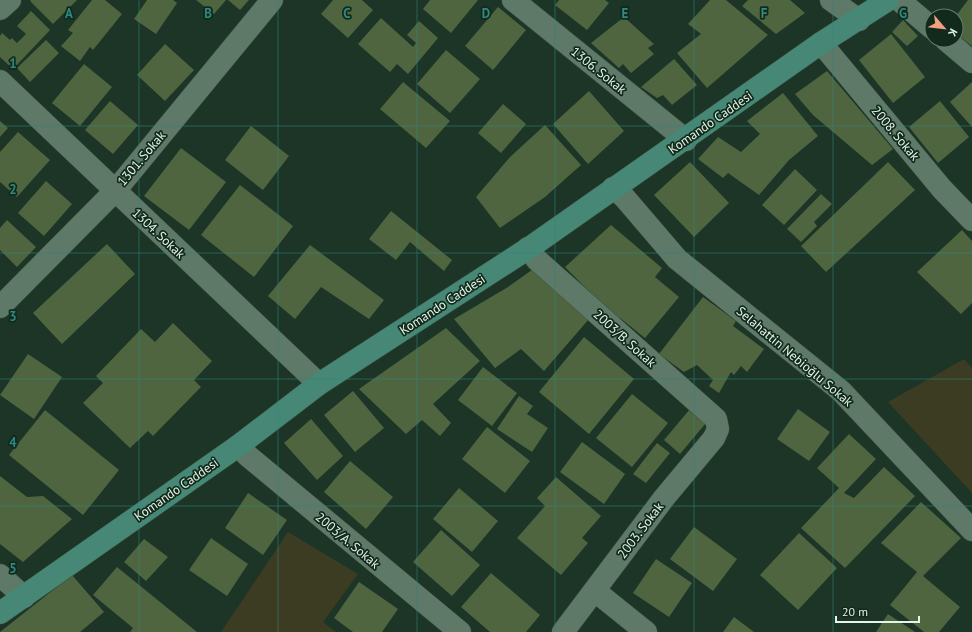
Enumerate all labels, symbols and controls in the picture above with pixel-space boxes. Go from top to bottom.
text: A [65,5,73,22]
text: B [204,5,212,22]
text: C [343,5,351,22]
text: D [482,5,490,22]
text: E [622,5,629,22]
text: F [761,5,768,22]
text: G [899,5,907,22]
north arrow [924,8,964,48]
text: K [945,26,961,39]
street label: 1306. Sokak [568,43,630,98]
text: 1 [9,55,17,72]
street label: Komando Caddesi [665,87,756,158]
street label: 2008. Sokak [868,102,924,165]
street label: 1301. Sokak [114,127,170,189]
text: 2 [9,181,17,198]
street label: 1304. Sokak [129,205,189,263]
street label: Komando Caddesi [396,270,488,339]
street label: Selahattin Nebioğlu Sokak [733,303,857,411]
street label: 2003/B. Sokak [590,306,660,371]
text: 3 [9,308,17,325]
text: 4 [9,434,17,451]
street label: Komando Caddesi [131,454,222,525]
street label: 2003. Sokak [614,498,668,562]
street label: 2003/A. Sokak [312,509,384,573]
text: 5 [9,560,17,577]
scale bar [836,598,919,624]
text: 20 m [842,604,868,619]

